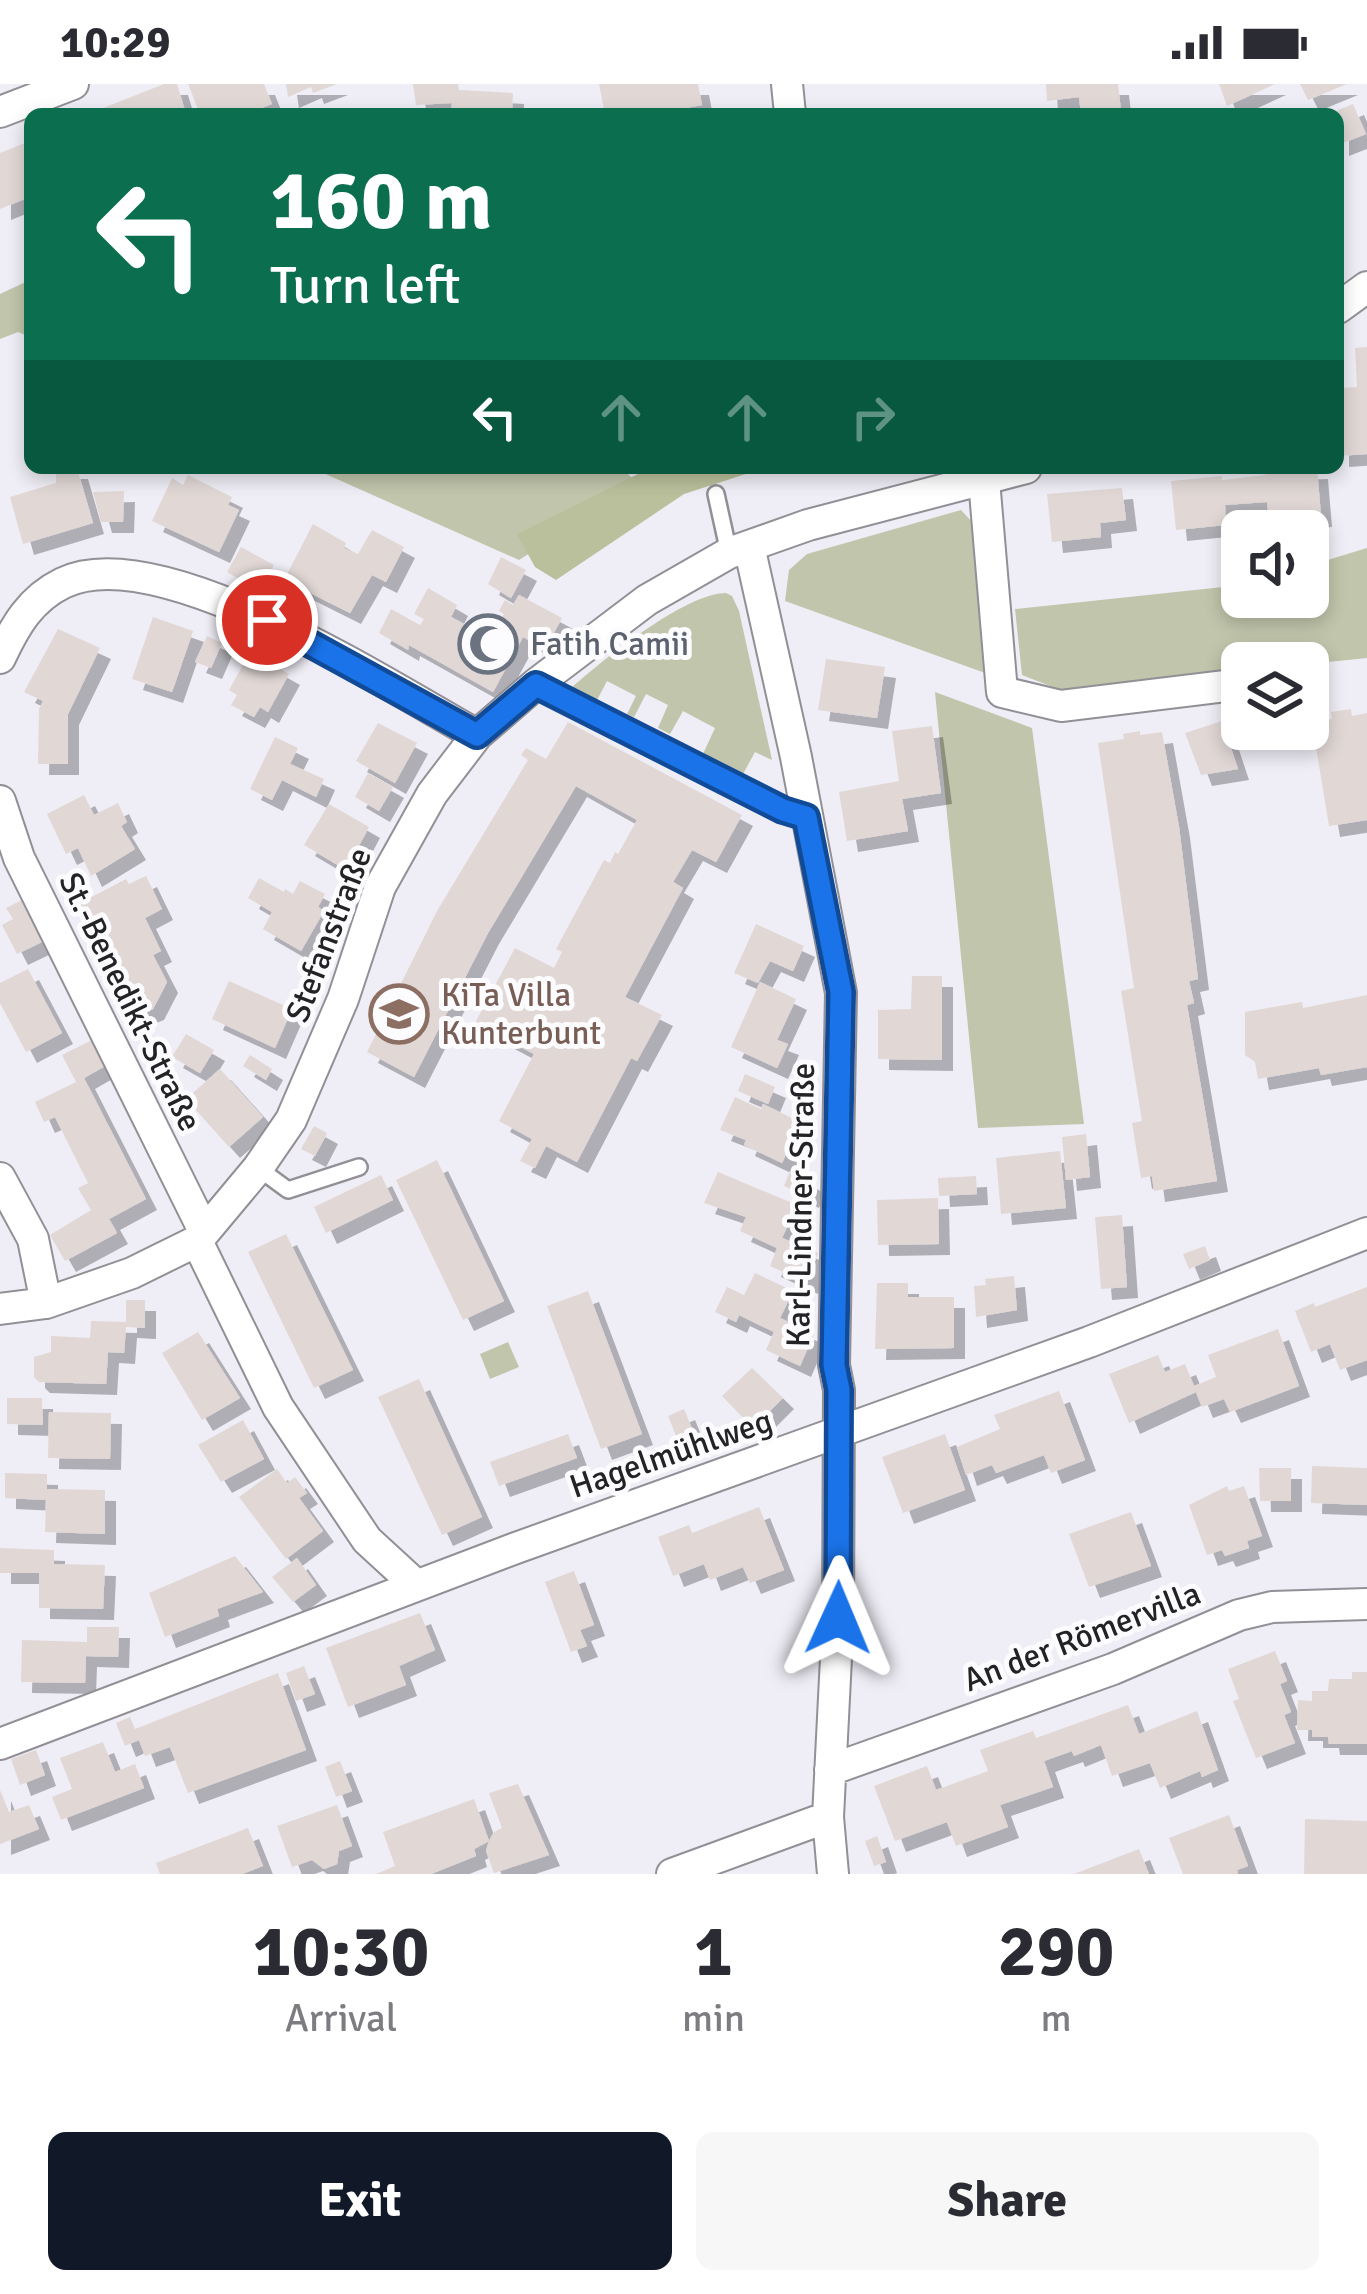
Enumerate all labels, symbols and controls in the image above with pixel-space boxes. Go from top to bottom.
text: 10:29 [60,15,170,70]
text: 160 m [270,149,492,253]
icon: left [72,156,228,312]
text: Turn left [270,252,460,319]
icon: left [462,384,528,450]
icon: ahead [588,384,654,450]
icon: ahead [714,384,780,450]
icon: right [840,384,906,450]
map controls [1221,510,1329,750]
button: sound [1221,510,1329,618]
pin [216,569,318,671]
icon: arrive [234,587,300,653]
mosque icon: Fatih Camii [457,613,519,675]
place label: Fatih Camii [530,624,689,665]
button: layers [1221,642,1329,750]
street label: Stefanstraße [277,842,381,1028]
street label: St.-Benedikt-Straße [50,866,210,1138]
place label: KiTa Villa Kunterbunt [441,975,601,1054]
school or university icon: KiTa Villa Kunterbunt [368,983,430,1045]
street label: Karl-Lindner-Straße [778,1062,824,1348]
street label: Hagelmühlweg [564,1400,778,1508]
position arrow [775,1555,901,1681]
street label: An der Römervilla [958,1573,1206,1701]
text: 10:30 [253,1907,429,1996]
text: 1 [694,1907,733,1996]
text: 290 [998,1907,1114,1996]
text: Arrival [285,1994,397,2042]
text: min [682,1994,745,2042]
text: m [1040,1994,1072,2042]
button: Exit [48,2132,672,2270]
button: Share [696,2132,1319,2270]

